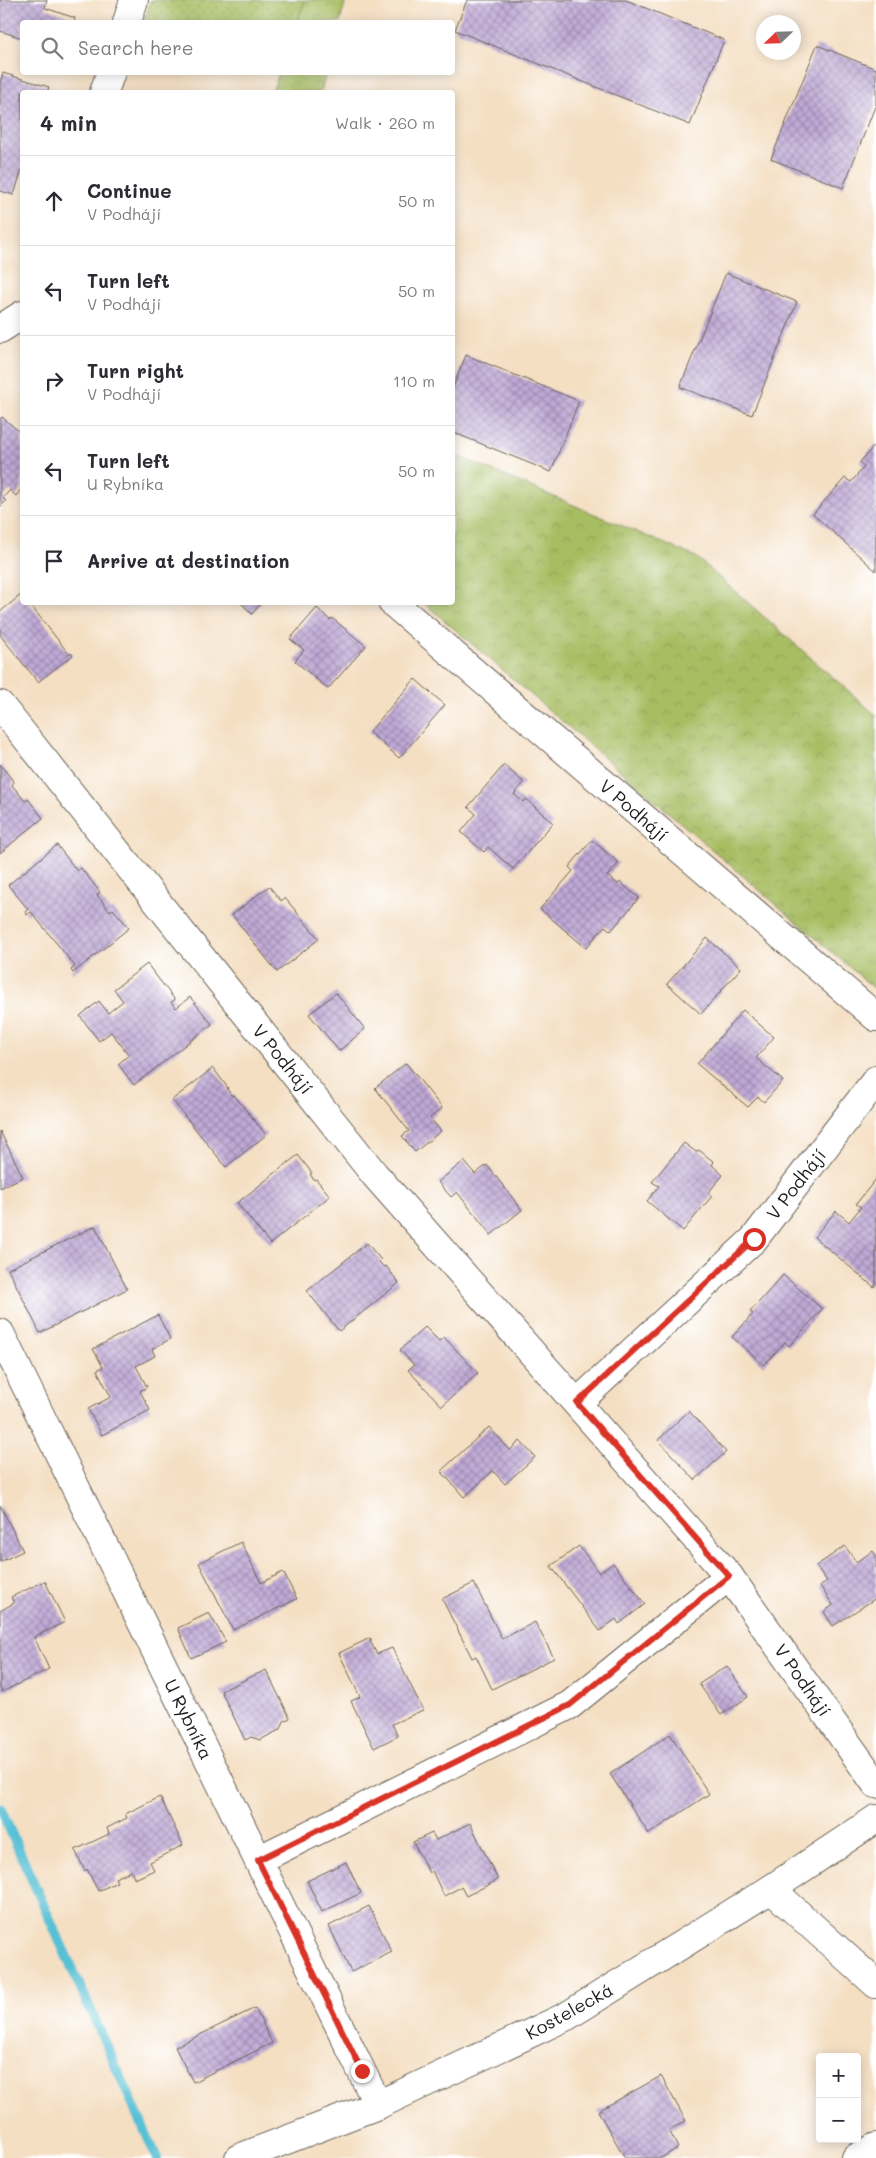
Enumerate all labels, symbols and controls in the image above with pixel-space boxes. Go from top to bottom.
north arrow [756,15,801,60]
search box [20,20,455,75]
icon: search [38,34,66,62]
text: Search here [78,35,194,60]
text: 4 min [40,109,97,136]
text: Walk · 260 m [335,112,435,133]
text: Continue [87,178,172,203]
icon: ahead [40,187,68,215]
text: 50 m [398,190,435,211]
text: V Podhájí [87,203,161,224]
text: Turn left [87,268,170,293]
icon: left [40,277,68,305]
text: 50 m [398,280,435,301]
text: V Podhájí [87,293,161,314]
text: Turn right [87,358,184,383]
icon: right [40,367,68,395]
text: 110 m [393,370,435,391]
text: V Podhájí [87,383,161,404]
text: Turn left [87,448,170,473]
icon: left [40,457,68,485]
text: 50 m [398,460,435,481]
text: U Rybníka [87,473,164,494]
icon: arrive [40,547,68,575]
text: Arrive at destination [87,548,290,573]
street label: V Podhájí [595,774,673,846]
street label: V Podhájí [247,1019,319,1099]
street label: V Podhájí [761,1144,831,1224]
route start [743,1228,766,1251]
street label: V Podhájí [769,1639,837,1721]
street label: U Rybníka [159,1675,219,1763]
street label: Kostelecká [521,1977,617,2045]
map controls [816,2053,861,2143]
button: + [816,2053,861,2098]
route end [351,2060,374,2083]
button: − [816,2098,861,2143]

